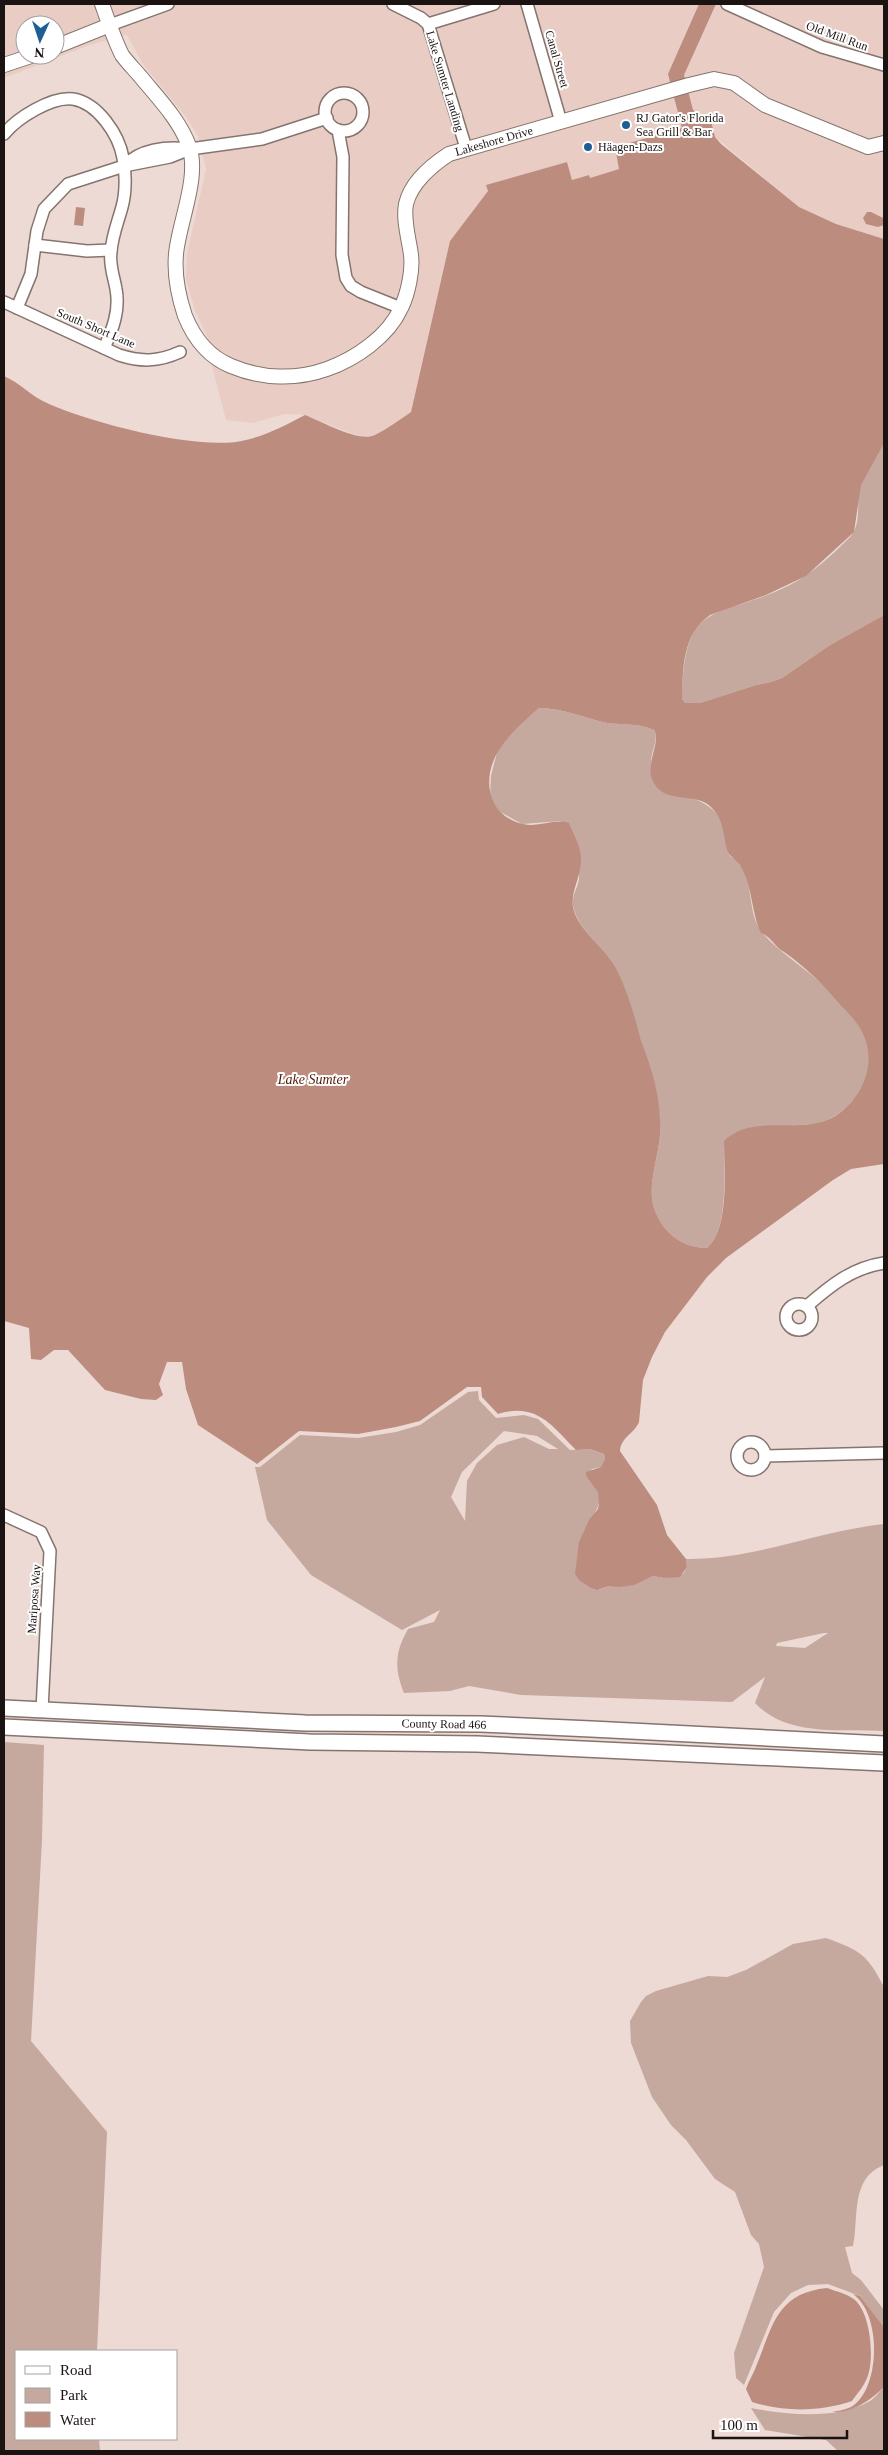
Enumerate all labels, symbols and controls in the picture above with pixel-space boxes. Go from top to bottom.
north arrow [15,15,65,65]
street label: Old Mill Run [804,18,870,54]
street label: Lake Sumter Landing [423,29,467,133]
street label: Canal Street [542,29,572,90]
text: N [34,45,45,60]
place label: RJ Gator's Florida Sea Grill & Bar [636,111,724,139]
marker: RJ Gator's Florida Sea Grill & Bar [620,119,632,131]
street label: Lakeshore Drive [453,123,535,159]
place label: Häagen-Dazs [598,140,663,154]
marker: Häagen-Dazs [582,141,594,153]
street label: South Short Lane [55,305,137,351]
water label: Lake Sumter [277,1072,349,1087]
street label: Mariposa Way [25,1564,43,1634]
street label: County Road 466 [402,1716,486,1732]
legend [15,2350,178,2440]
text: Road [60,2362,92,2378]
text: Park [60,2387,88,2403]
scale bar [713,2408,847,2440]
text: Water [60,2412,95,2428]
text: 100 m [720,2417,758,2433]

